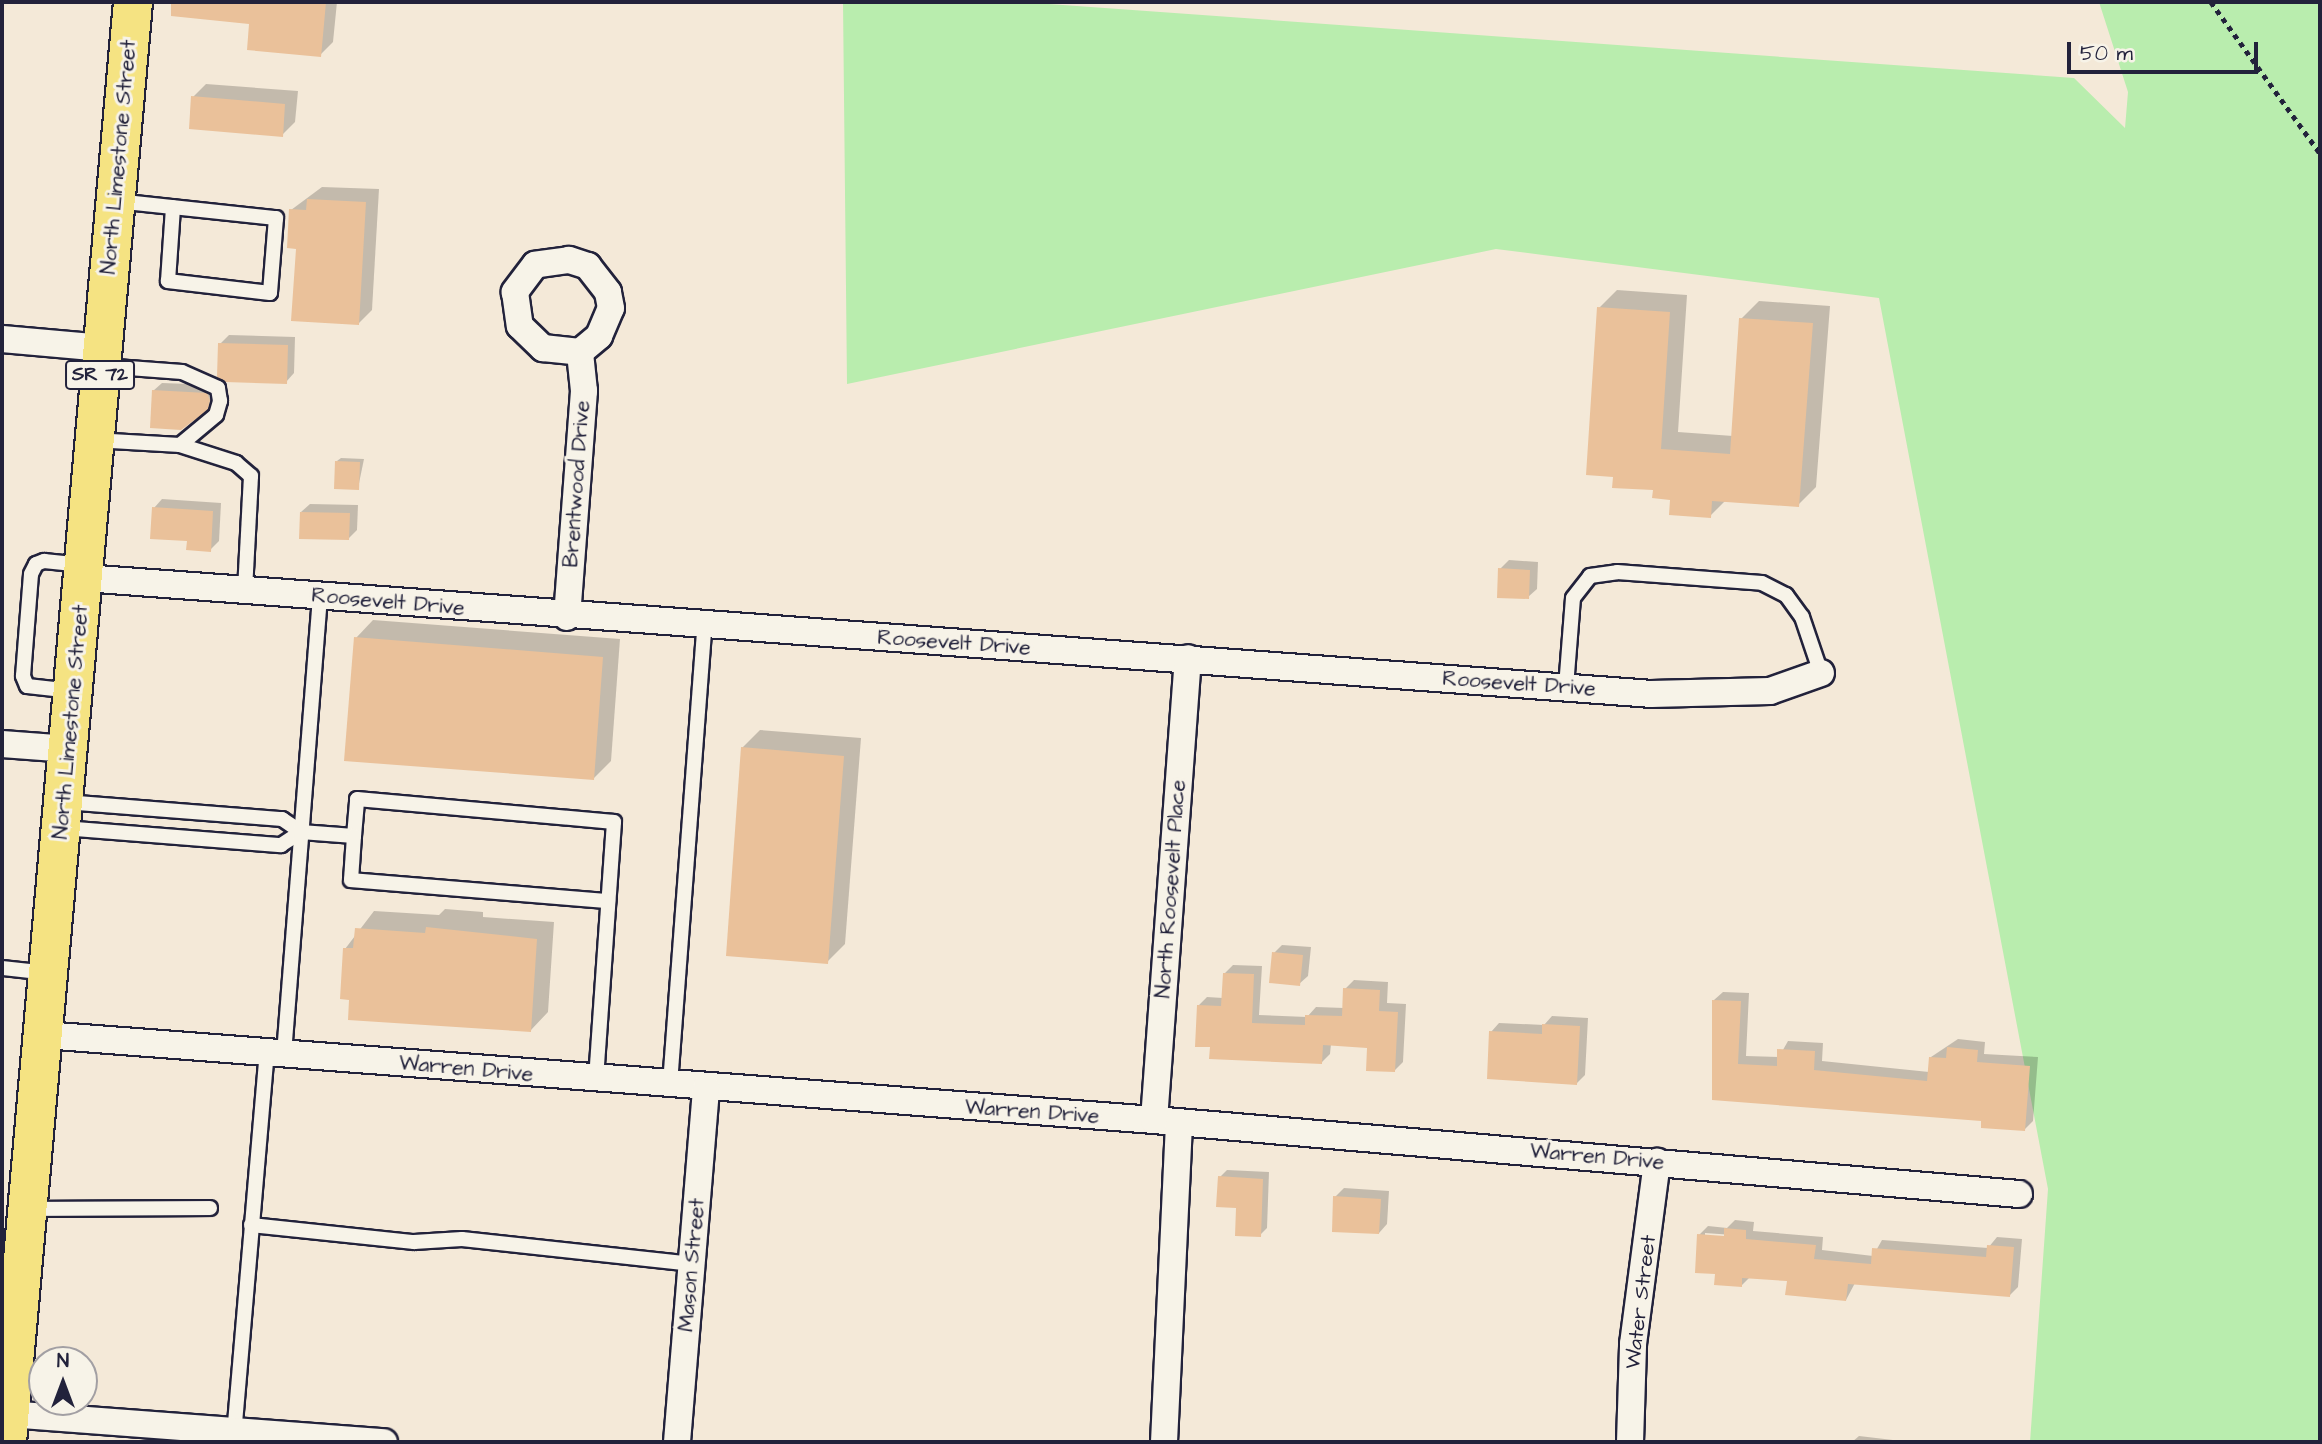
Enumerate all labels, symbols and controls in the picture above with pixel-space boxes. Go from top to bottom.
scale bar [2070,28,2261,72]
street label: North Limestone Street [96,39,142,275]
text: 50 m [2080,39,2133,68]
road number: SR 72 [65,360,135,390]
street label: Brentwood Drive [559,400,595,568]
street label: Roosevelt Drive [310,583,466,621]
street label: North Limestone Street [48,604,94,840]
street label: Roosevelt Drive [877,625,1031,661]
street label: Roosevelt Drive [1442,666,1596,702]
street label: North Roosevelt Place [1151,779,1191,999]
street label: Warren Drive [398,1051,534,1087]
street label: Warren Drive [964,1095,1100,1129]
street label: Warren Drive [1529,1139,1665,1175]
street label: Mason Street [674,1197,710,1333]
street label: Water Street [1620,1233,1662,1371]
north arrow [28,1346,98,1416]
text: N [57,1348,69,1375]

